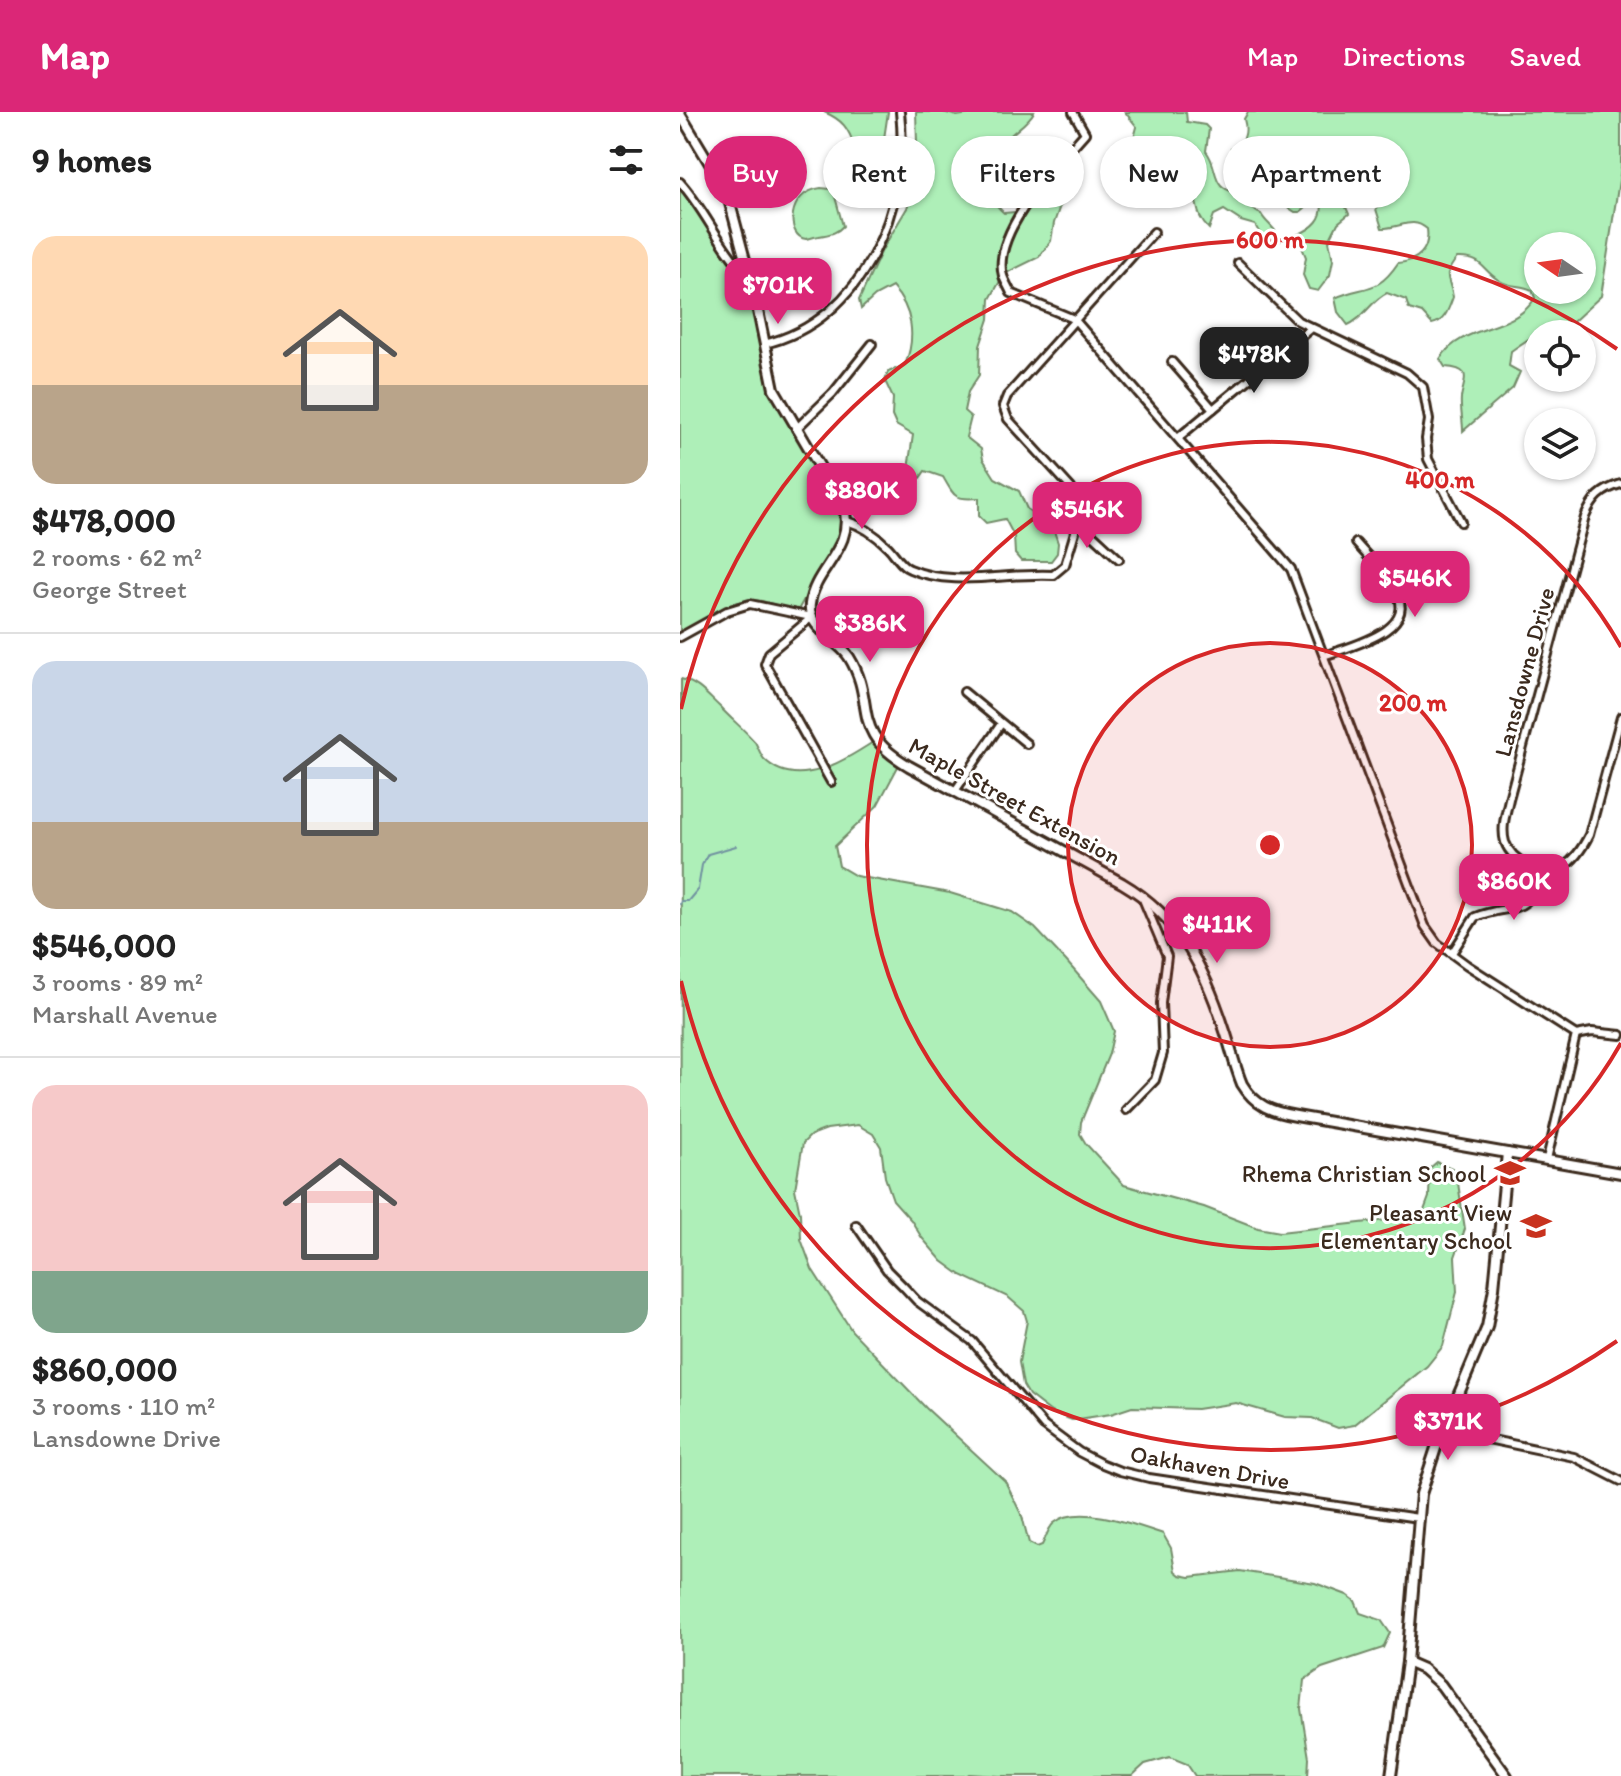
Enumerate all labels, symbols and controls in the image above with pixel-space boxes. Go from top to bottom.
text: Map [40,33,110,79]
text: Map [1247,39,1298,73]
text: Directions [1342,39,1466,73]
text: Saved [1510,39,1581,73]
chip: Buy [704,136,807,208]
chip: Rent [823,136,935,208]
chip: Filters [951,136,1084,208]
chip: New [1100,136,1207,208]
chip: Apartment [1223,136,1410,208]
icon: filters [604,138,648,182]
text: 9 homes [32,140,152,181]
text: 600 m [1236,225,1305,254]
north arrow [1524,232,1596,304]
map controls [1524,232,1596,480]
pin: $701K [722,258,834,326]
text: $701K [743,268,813,300]
icon: home [268,288,412,432]
button: locate [1524,320,1596,392]
pin: $478K [1198,327,1310,395]
text: $478K [1218,337,1290,369]
button: layers [1524,408,1596,480]
pin: $880K [806,463,918,531]
text: 400 m [1405,465,1476,494]
text: $880K [825,473,899,505]
pin: $546K [1031,482,1143,550]
text: $546K [1051,492,1123,524]
text: $478,000 [32,500,176,541]
text: 2 rooms · 62 m² [32,541,202,573]
pin: $546K [1359,551,1471,619]
text: $546K [1379,561,1451,593]
text: George Street [32,573,187,605]
street label: Lansdowne Drive [1487,584,1561,760]
pin: $386K [814,596,926,664]
text: $386K [834,606,906,638]
text: 200 m [1379,688,1448,717]
icon: home [268,713,412,857]
street label: Maple Street Extension [904,731,1127,872]
centre of rings [1256,831,1284,859]
pin: $860K [1458,854,1570,922]
text: $860K [1477,864,1551,896]
pin: $411K [1161,897,1273,965]
text: $411K [1182,907,1252,939]
text: $546,000 [32,925,176,966]
text: 3 rooms · 89 m² [32,966,203,998]
text: Marshall Avenue [32,998,218,1030]
icon: home [268,1137,412,1281]
school or university icon: Rhema Christian School [1493,1156,1527,1190]
place label: Rhema Christian School [1242,1159,1486,1188]
place label: Pleasant View Elementary School [1321,1198,1512,1255]
school or university icon: Pleasant View Elementary School [1519,1209,1553,1243]
text: $860,000 [32,1349,178,1390]
text: 3 rooms · 110 m² [32,1390,215,1422]
pin: $371K [1392,1394,1504,1462]
text: $371K [1414,1404,1482,1436]
text: Lansdowne Drive [32,1422,221,1454]
street label: Oakhaven Drive [1128,1439,1292,1495]

